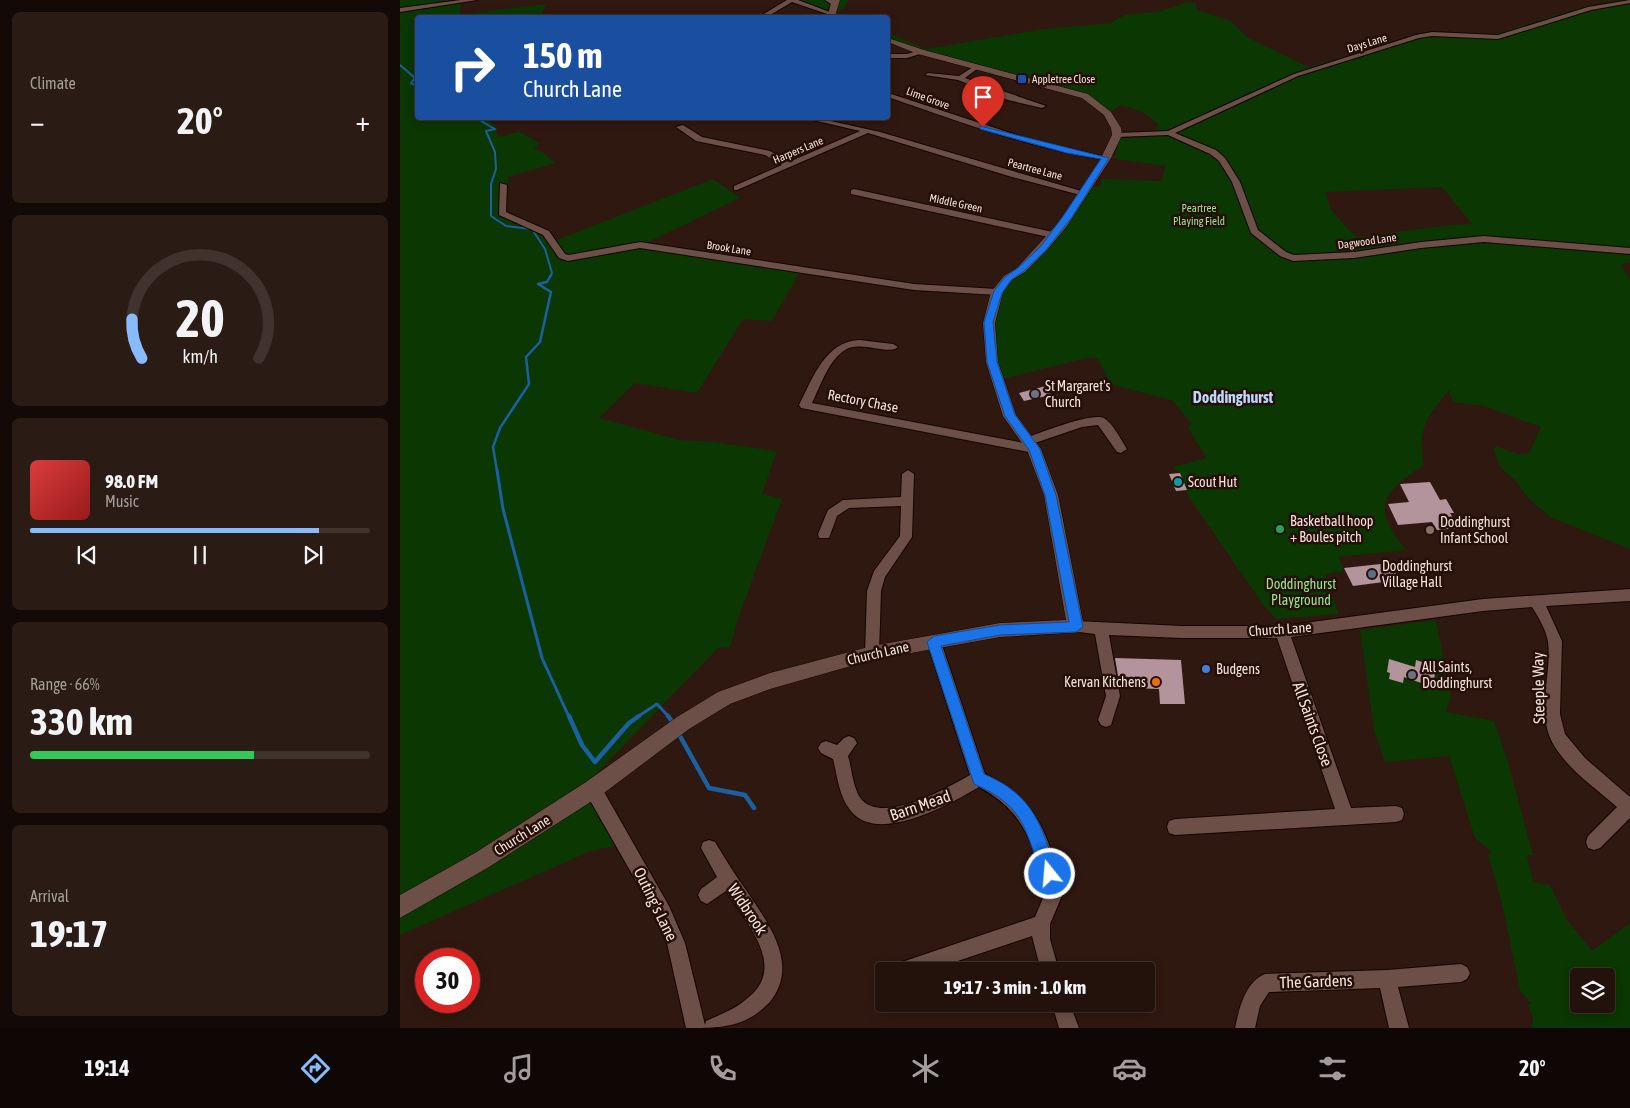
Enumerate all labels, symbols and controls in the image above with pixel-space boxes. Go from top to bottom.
street label: Days Lane [1346,31,1388,55]
icon: right [440,35,505,100]
text: 150 m [523,35,602,75]
marker: Appletree Close [1016,73,1028,85]
place label: Appletree Close [1032,73,1095,85]
text: Climate [30,74,76,92]
text: Church Lane [523,76,622,102]
pin [962,76,1004,127]
icon: arrive [969,83,997,111]
street label: Lime Grove [905,85,951,111]
text: 20° [177,99,223,142]
text: − [30,105,45,137]
text: + [355,105,370,137]
street label: Harpers Lane [771,134,825,166]
street label: Peartree Lane [1006,156,1064,182]
street label: Middle Green [928,192,984,214]
park label: Peartree Playing Field [1173,202,1225,227]
street label: Dagwood Lane [1337,231,1397,251]
street label: Brook Lane [706,239,752,257]
text: 20 [176,288,224,348]
text: km/h [182,346,218,367]
place label: St Margaret's Church [1045,378,1110,410]
street label: Rectory Chase [826,386,900,416]
marker: St Margaret's Church [1029,388,1041,400]
district label: Doddinghurst [1193,388,1274,406]
text: 98.0 FM [105,470,158,492]
place label: Scout Hut [1188,474,1237,490]
marker: Scout Hut [1172,476,1184,488]
text: Music [105,492,139,510]
place label: Basketball hoop + Boules pitch [1290,513,1374,545]
place label: Doddinghurst Infant School [1440,514,1510,546]
marker: Basketball hoop + Boules pitch [1274,523,1286,535]
marker: Doddinghurst Infant School [1424,524,1436,536]
icon: previous [73,541,101,569]
icon: pause [186,541,214,569]
icon: next [299,541,327,569]
place label: Doddinghurst Village Hall [1382,558,1452,590]
marker: Doddinghurst Village Hall [1366,568,1378,580]
park label: Doddinghurst Playground [1266,576,1336,608]
street label: Church Lane [1248,619,1312,639]
street label: Church Lane [846,638,910,668]
street label: Steeple Way [1528,651,1549,724]
place label: All Saints, Doddinghurst [1422,659,1492,691]
place label: Budgens [1216,661,1260,677]
marker: Budgens [1200,663,1212,675]
marker: All Saints, Doddinghurst [1406,669,1418,681]
place label: Kervan Kitchens [1064,674,1146,690]
text: Range · 66% [30,675,100,693]
marker: Kervan Kitchens [1150,676,1162,688]
street label: All Saints Close [1289,679,1337,769]
text: 330 km [30,700,133,743]
street label: Barn Mead [887,786,953,824]
street label: Church Lane [491,812,553,858]
position arrow [1023,847,1075,899]
street label: Outing's Lane [630,864,681,944]
street label: Widbrook [725,880,771,938]
text: Arrival [30,887,69,905]
text: 19:17 [30,912,108,955]
speed limit sign: 30 [415,948,480,1013]
map controls [1570,968,1615,1013]
button: layers [1570,968,1615,1013]
street label: The Gardens [1279,971,1353,991]
text: 19:17 · 3 min · 1.0 km [944,976,1086,998]
icon: directions [298,1051,333,1086]
icon: music [501,1051,536,1086]
icon: phone [705,1051,740,1086]
icon: climate [908,1051,943,1086]
icon: car [1112,1051,1147,1086]
icon: filters [1315,1051,1350,1086]
text: 19:14 [84,1055,130,1081]
text: 20° [1519,1055,1546,1081]

